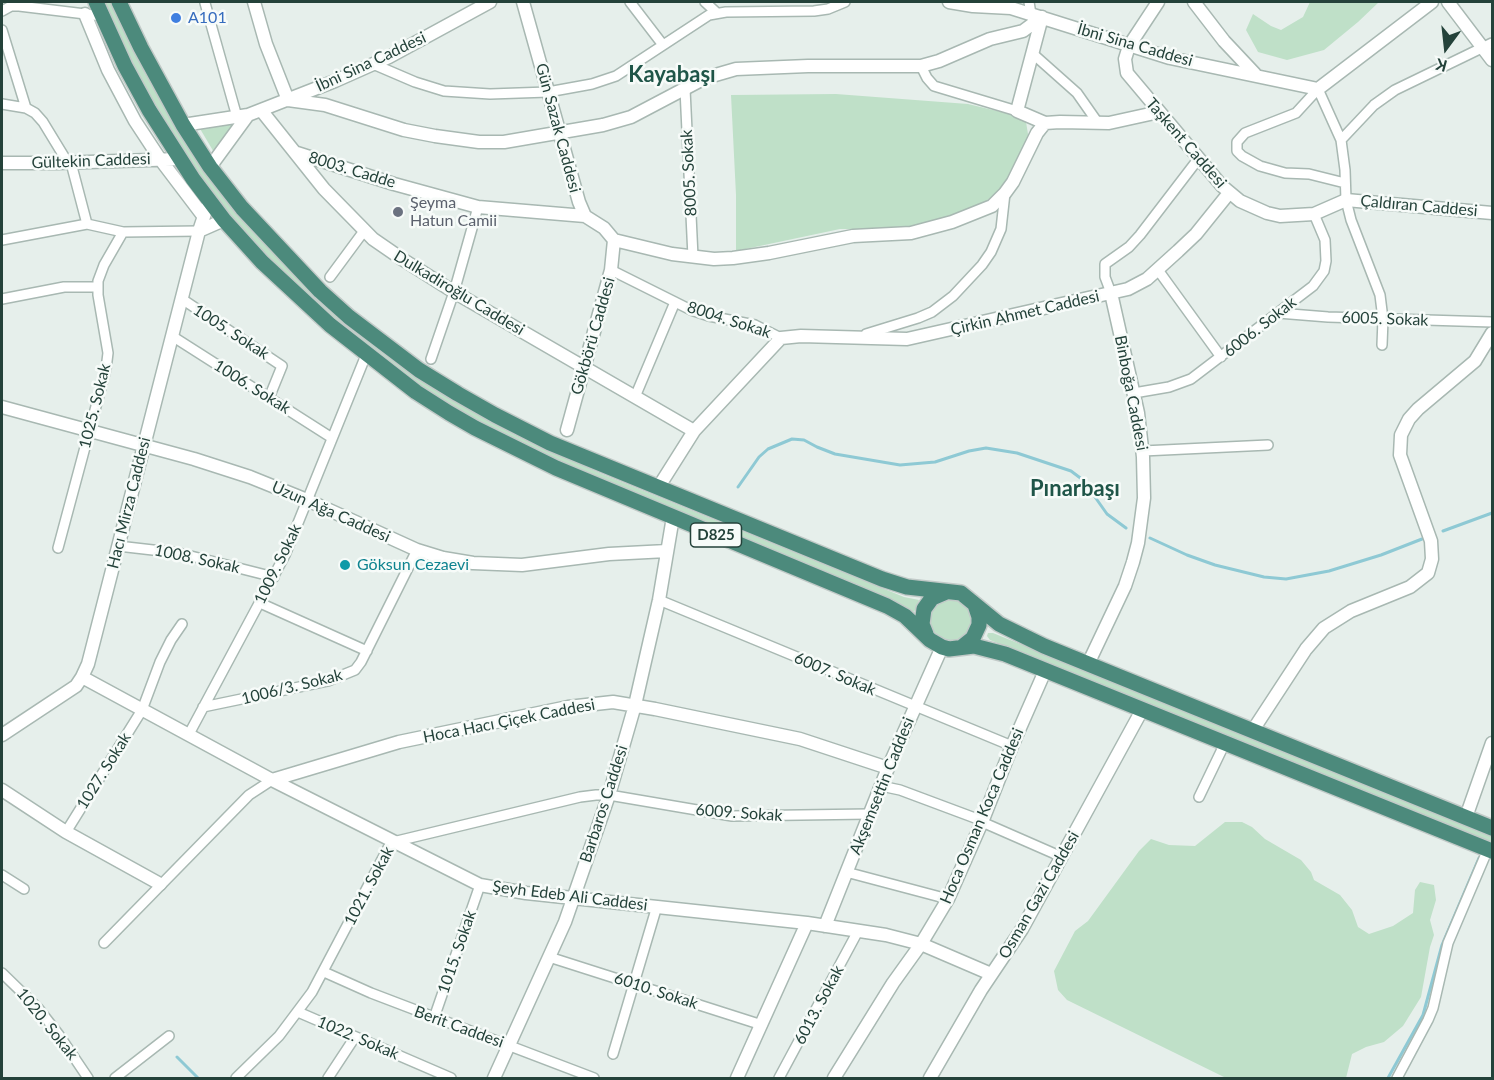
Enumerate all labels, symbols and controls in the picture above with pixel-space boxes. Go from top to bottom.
place label: A101 [188,8,227,28]
marker: A101 [169,11,183,25]
north arrow [1416,18,1476,78]
street label: İbni Sina Caddesi [1075,19,1195,71]
street label: İbni Sina Caddesi [313,28,429,96]
text: K [1433,55,1449,76]
street label: Gün Sazak Caddesi [531,61,585,195]
district label: Kayabaşı [628,62,716,88]
street label: Taşkent Caddesi [1142,94,1230,192]
street label: 8005. Sokak [677,129,701,217]
street label: 8003. Cadde [306,148,398,192]
street label: Gültekin Caddesi [31,149,151,173]
street label: Çaldıran Caddesi [1360,191,1478,221]
place label: Şeyma Hatun Camii [410,193,497,231]
marker: Şeyma Hatun Camii [391,205,405,219]
street label: Dulkadiroğlu Caddesi [390,246,528,340]
street label: Gökbörü Caddesi [567,275,619,397]
street label: Çirkin Ahmet Caddesi [949,287,1101,339]
street label: 6006. Sokak [1220,293,1300,361]
street label: 8004. Sokak [685,297,773,343]
street label: 1005. Sokak [189,300,273,364]
street label: 6005. Sokak [1341,308,1429,330]
street label: Binboğa Caddesi [1110,334,1152,452]
street label: 1006. Sokak [210,356,294,418]
street label: 1025. Sokak [75,362,115,450]
street label: Hacı Mirza Caddesi [103,435,155,571]
district label: Pınarbaşı [1030,476,1120,502]
street label: Uzun Ağa Caddesi [269,477,393,547]
street label: 1009. Sokak [250,521,306,607]
road number: D825 [690,523,742,547]
street label: 1008. Sokak [153,541,241,577]
place label: Göksun Cezaevi [357,555,469,575]
marker: Göksun Cezaevi [338,558,352,572]
street label: 6007. Sokak [791,648,879,700]
street label: 1006/3. Sokak [240,665,344,709]
street label: Hoca Hacı Çiçek Caddesi [421,695,597,747]
street label: Akşemsettin Caddesi [846,715,918,857]
street label: Hoca Osman Koca Caddesi [936,725,1028,907]
street label: 1027. Sokak [73,729,135,813]
street label: Barbaros Caddesi [576,743,632,865]
street label: 6009. Sokak [695,800,783,826]
street label: Osman Gazi Caddesi [995,828,1083,962]
street label: 1021. Sokak [340,843,398,929]
street label: Şeyh Edeb Ali Caddesi [492,877,648,915]
street label: 1015. Sokak [434,908,480,996]
street label: 6013. Sokak [790,962,848,1048]
street label: 6010. Sokak [612,968,700,1014]
street label: 1020. Sokak [12,984,82,1064]
street label: Berit Caddesi [412,1002,506,1052]
street label: 1022. Sokak [314,1012,402,1064]

